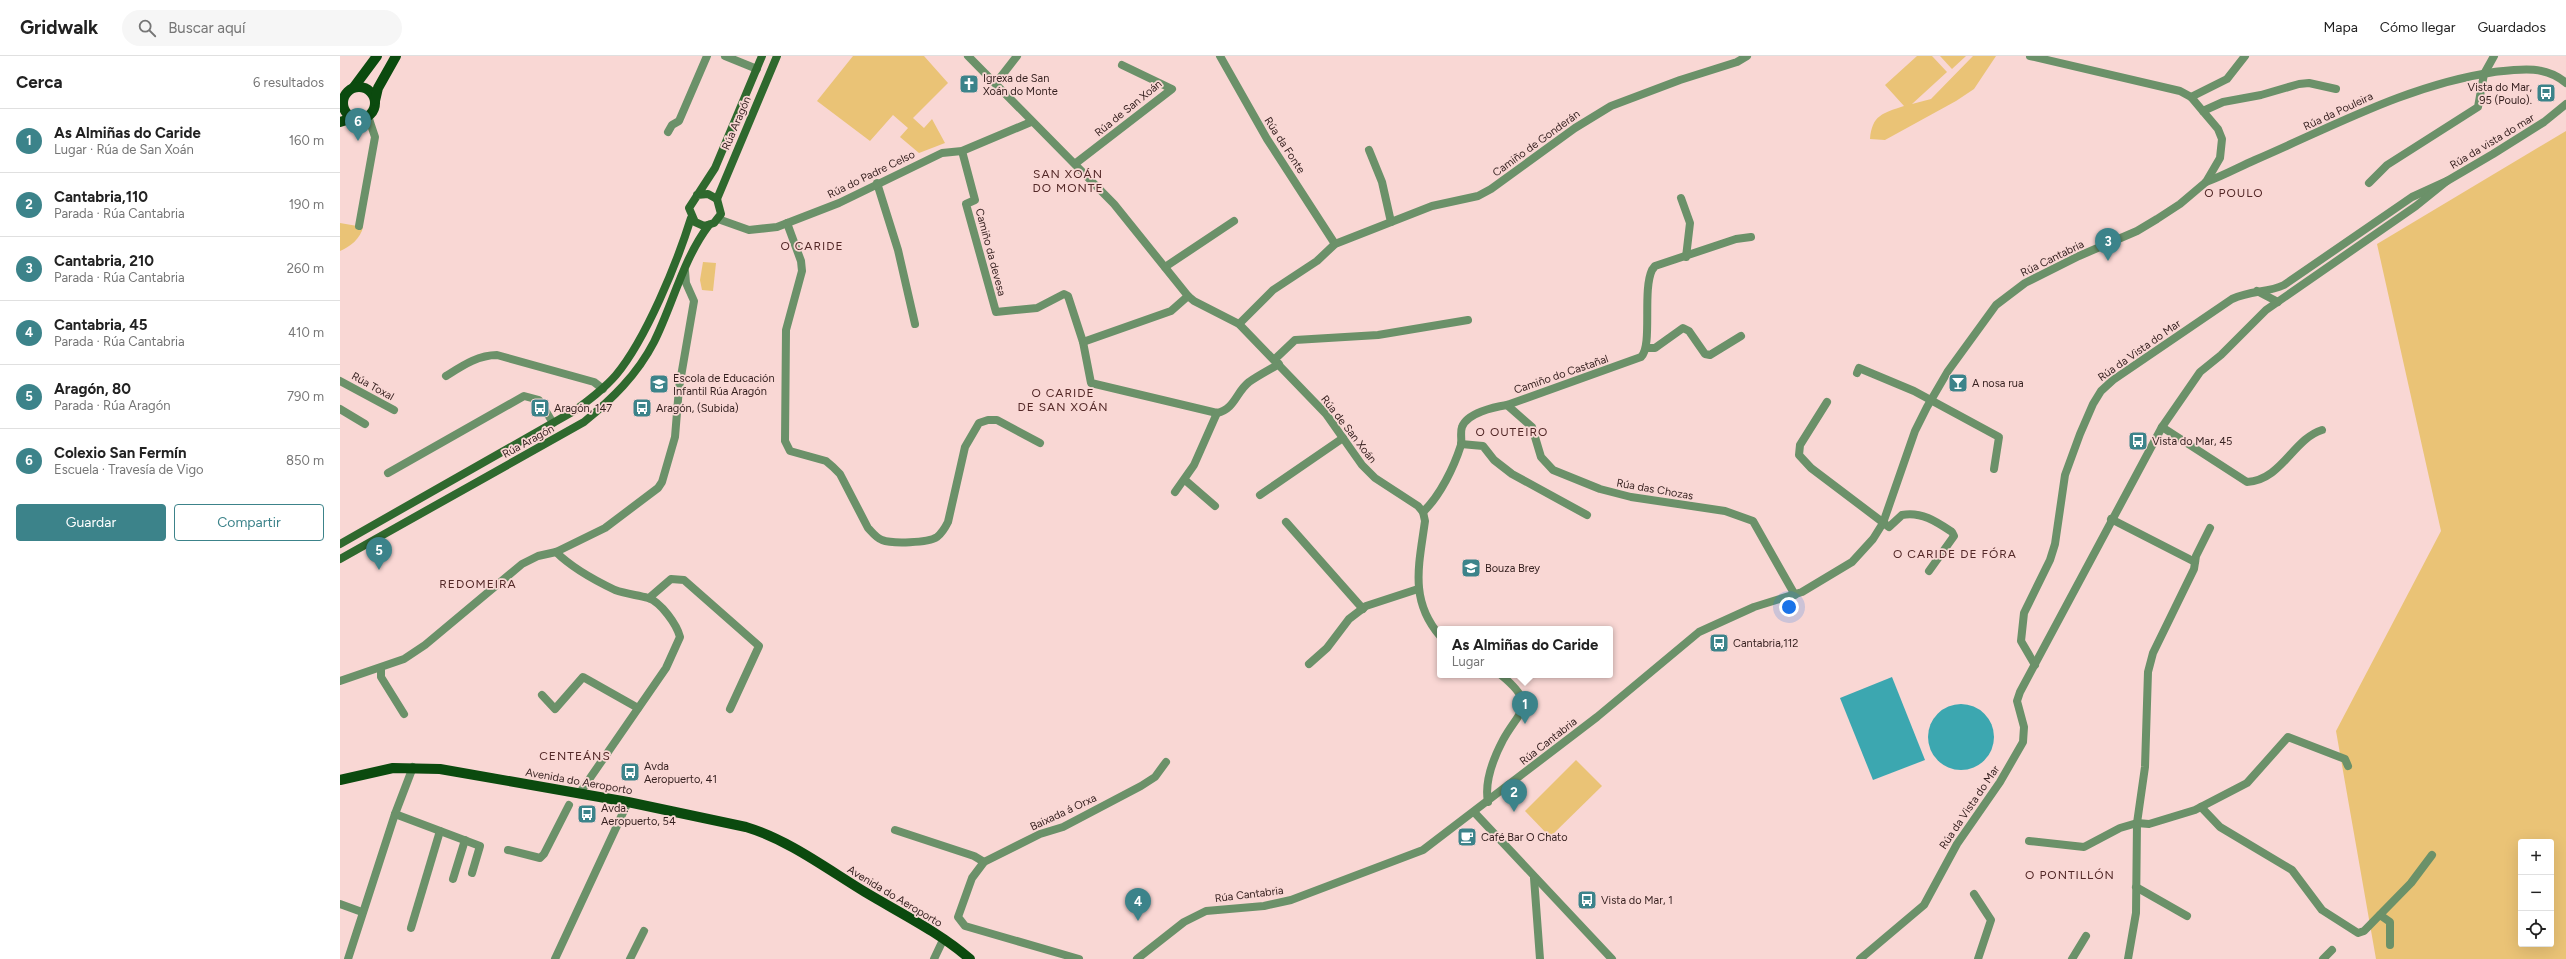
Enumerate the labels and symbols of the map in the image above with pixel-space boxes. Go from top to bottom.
place label: Igrexa de San Xoán do Monte [983,72,1058,98]
church icon: Igrexa de San Xoán do Monte [958,73,980,95]
street label: Rúa de San Xoán [1092,77,1164,139]
place label: Vista do Mar, 95 (Poulo). [2468,81,2533,107]
bus stop icon: Vista do Mar, 95 (Poulo). [2535,82,2557,104]
street label: Rúa da Pouleira [2301,90,2375,133]
street label: Rúa Aragón [719,94,754,152]
street label: Camiño de Gonderán [1490,107,1582,179]
pin: 6 [345,108,371,141]
street label: Rúa da vista do mar [2448,111,2537,172]
street label: Rúa da Fonte [1262,115,1308,176]
street label: Rúa do Padre Celso [825,148,917,201]
district label: SAN XOÁN DO MONTE [1032,167,1104,195]
district label: O POULO [2204,186,2264,200]
street label: Camiño da devesa [973,207,1008,297]
pin: 3 [2095,228,2121,261]
street label: Rúa Cantabria [2018,237,2086,279]
district label: O CARIDE [780,239,844,253]
street label: Rúa da Vista do Mar [2095,317,2183,384]
street label: Camiño do Castañal [1512,352,1610,397]
street label: Rúa Toxal [349,370,396,403]
place label: Escola de Educación Infantil Rúa Aragón [673,372,775,398]
bar icon: A nosa rua [1947,372,1969,394]
school or university icon: Escola de Educación Infantil Rúa Aragón [648,373,670,395]
place label: A nosa rua [1972,377,2024,390]
district label: O CARIDE DE SAN XOÁN [1017,386,1109,414]
street label: Rúa de San Xoán [1318,393,1379,466]
bus stop icon: Aragón, 147 [529,397,551,419]
bus stop icon: Aragón, (Subida) [631,397,653,419]
place label: Aragón, 147 [554,402,612,415]
place label: Aragón, (Subida) [656,402,739,415]
street label: Rúa Aragón [500,422,556,461]
district label: O OUTEIRO [1476,425,1548,439]
bus stop icon: Vista do Mar, 45 [2127,430,2149,452]
place label: Vista do Mar, 45 [2152,435,2232,448]
street label: Rúa das Chozas [1615,476,1694,503]
pin: 5 [366,537,392,570]
district label: O CARIDE DE FÓRA [1893,547,2017,561]
school or university icon: Bouza Brey [1460,557,1482,579]
place label: Bouza Brey [1485,562,1540,575]
district label: REDOMEIRA [439,577,517,591]
your location [1779,597,1799,617]
bus stop icon: Cantabria,112 [1708,632,1730,654]
place label: Cantabria,112 [1733,637,1798,650]
pin: 1 [1512,691,1538,724]
street label: Rúa Cantabria [1517,715,1580,768]
district label: CENTEÁNS [539,749,611,763]
place label: Avda Aeropuerto, 41 [644,760,717,786]
bus stop icon: Avda Aeropuerto, 41 [619,761,641,783]
street label: Rúa da Vista do Mar [1937,763,2002,852]
street label: Avenida do Aeroporto [524,766,633,797]
pin: 2 [1501,779,1527,812]
street label: Baixada á Orxa [1028,791,1098,834]
place label: Avda. Aeropuerto, 54 [601,802,676,828]
bus stop icon: Avda. Aeropuerto, 54 [576,803,598,825]
cafe icon: Café Bar O Chato [1456,826,1478,848]
place label: Café Bar O Chato [1481,831,1568,844]
street label: Avenida do Aeroporto [845,863,945,930]
district label: O PONTILLÓN [2025,868,2115,882]
street label: Rúa Cantabria [1214,884,1284,905]
pin: 4 [1125,888,1151,921]
bus stop icon: Vista do Mar, 1 [1576,889,1598,911]
place label: Vista do Mar, 1 [1601,894,1673,907]

